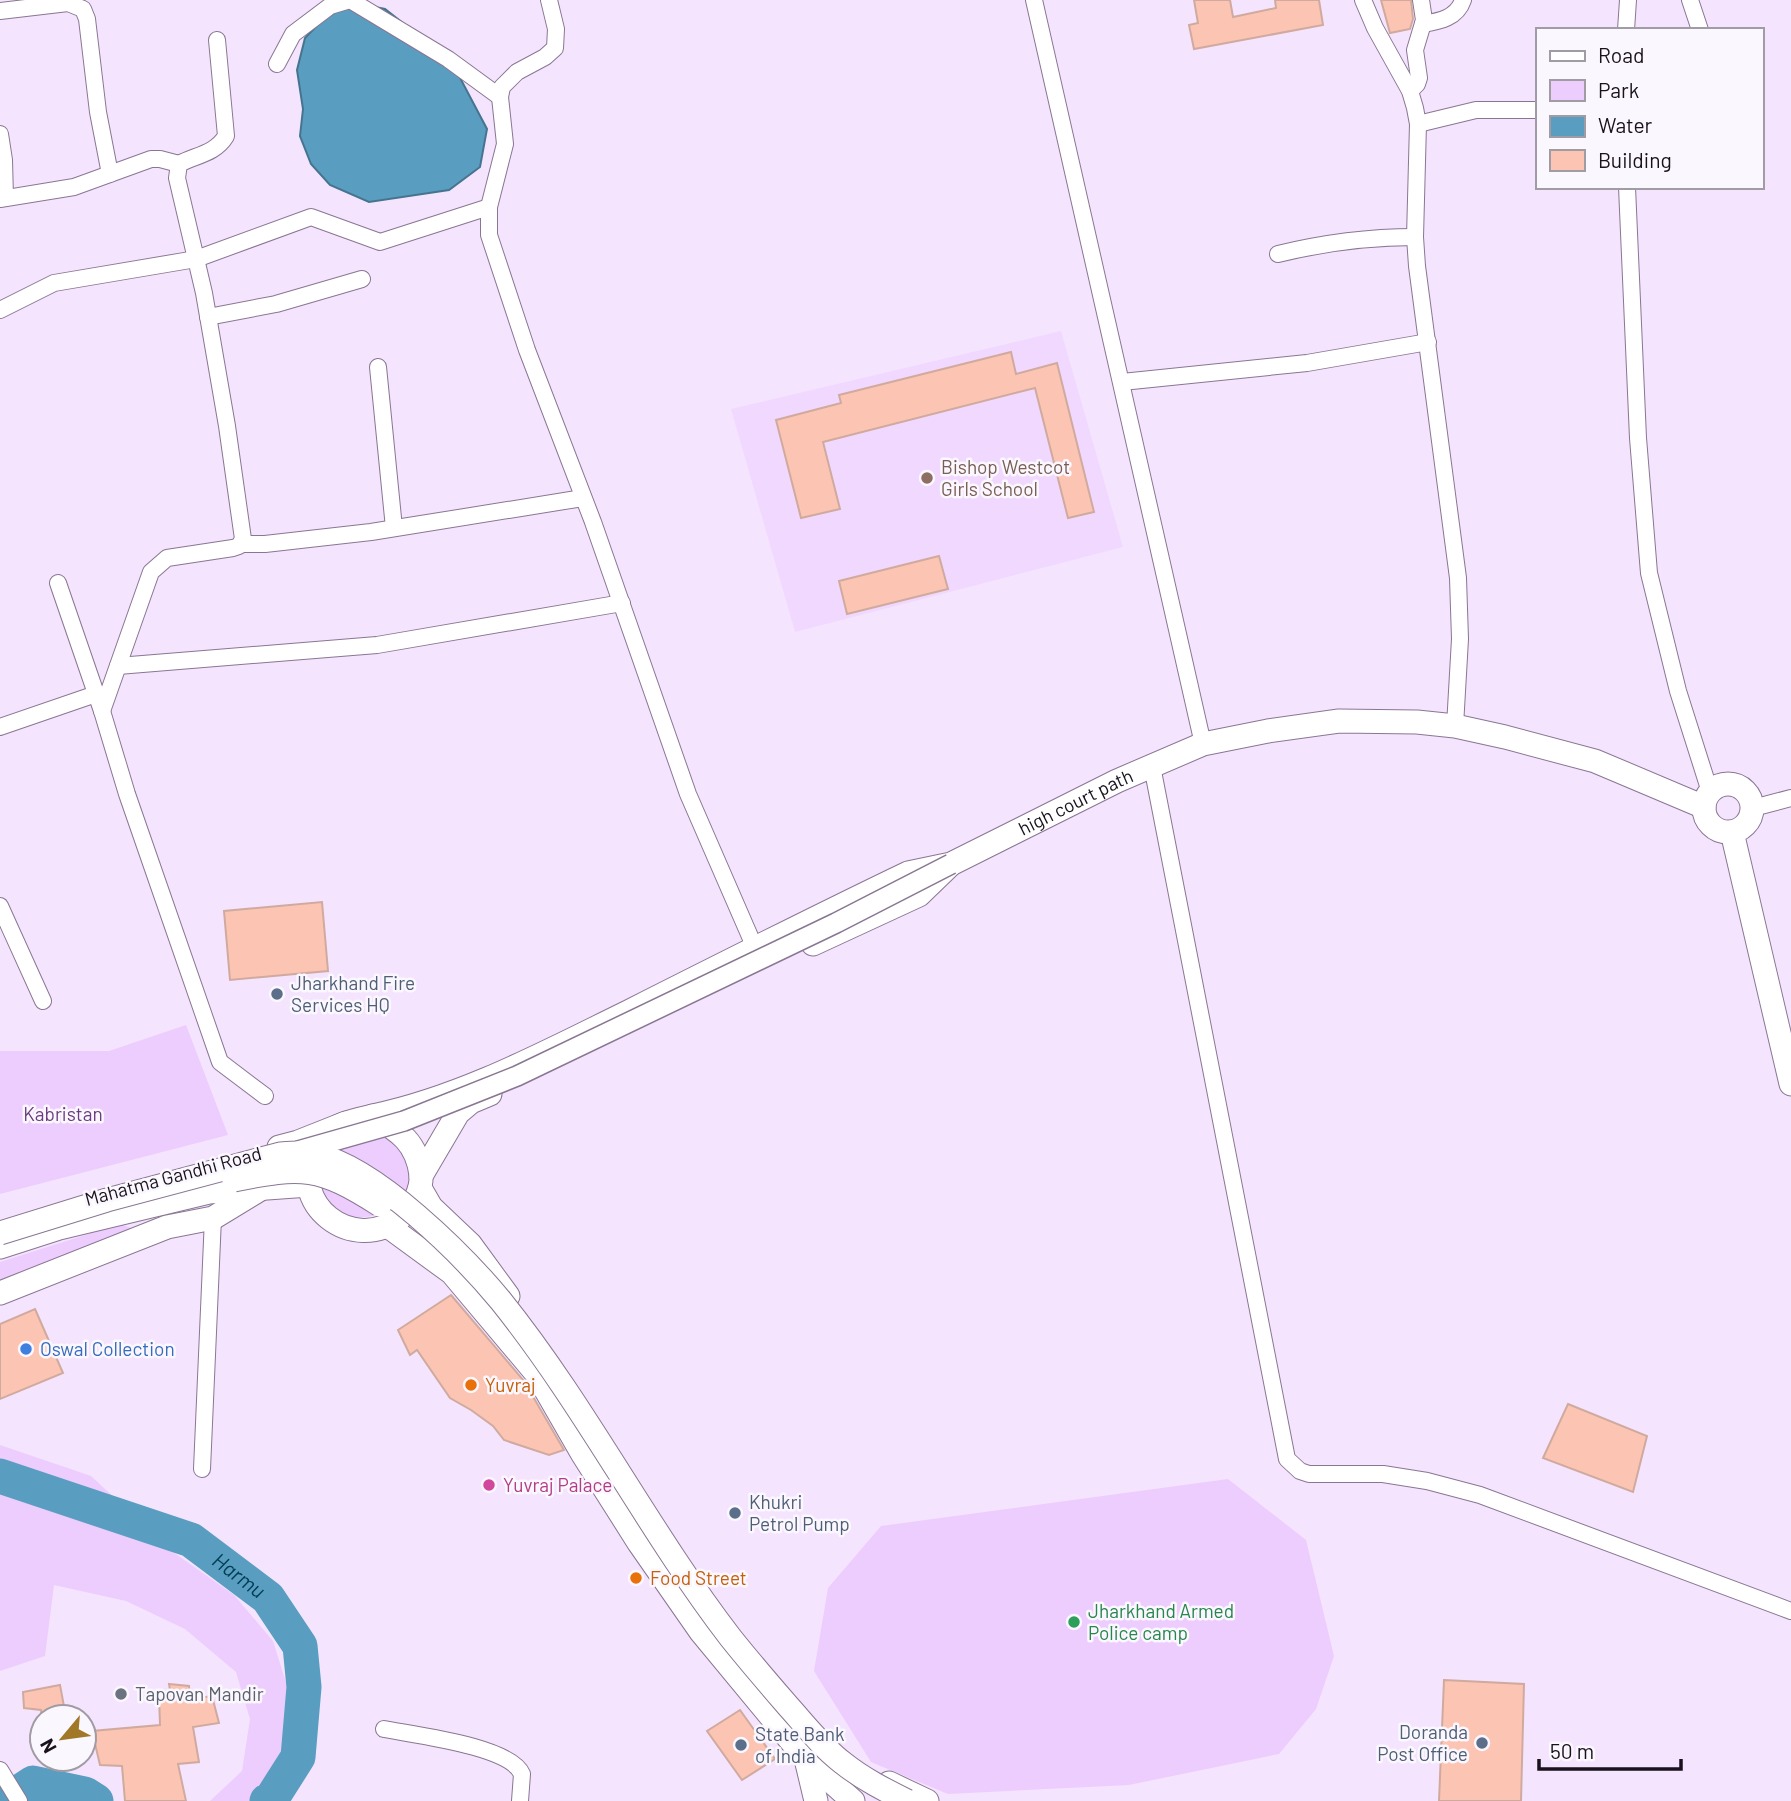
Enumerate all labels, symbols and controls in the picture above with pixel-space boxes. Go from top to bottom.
legend [1536,28,1763,189]
text: Road [1598,42,1644,67]
text: Park [1598,77,1639,102]
text: Water [1598,112,1653,137]
text: Building [1598,147,1672,172]
place label: Bishop Westcot Girls School [941,455,1070,500]
marker: Bishop Westcot Girls School [919,470,935,486]
street label: high court path [1014,764,1136,839]
place label: Jharkhand Fire Services HQ [291,971,415,1016]
marker: Jharkhand Fire Services HQ [269,986,285,1002]
park label: Kabristan [23,1102,103,1125]
street label: Mahatma Gandhi Road [82,1141,264,1210]
place label: Oswal Collection [40,1337,175,1360]
marker: Oswal Collection [18,1341,34,1357]
place label: Yuvraj [485,1373,536,1396]
marker: Yuvraj [463,1377,479,1393]
place label: Yuvraj Palace [503,1473,612,1496]
marker: Yuvraj Palace [481,1477,497,1493]
place label: Khukri Petrol Pump [749,1490,850,1535]
marker: Khukri Petrol Pump [727,1505,743,1521]
water label: Harmu [208,1547,271,1603]
place label: Food Street [650,1566,747,1589]
marker: Food Street [628,1570,644,1586]
place label: Jharkhand Armed Police camp [1088,1599,1234,1644]
marker: Jharkhand Armed Police camp [1066,1614,1082,1630]
place label: Tapovan Mandir [135,1682,264,1705]
marker: Tapovan Mandir [113,1686,129,1702]
north arrow [28,1703,98,1773]
place label: Doranda Post Office [1377,1720,1468,1765]
place label: State Bank of India [755,1722,844,1767]
scale bar [1539,1728,1681,1772]
text: N [35,1735,61,1758]
marker: Doranda Post Office [1474,1735,1490,1751]
marker: State Bank of India [733,1737,749,1753]
text: 50 m [1550,1738,1594,1763]

